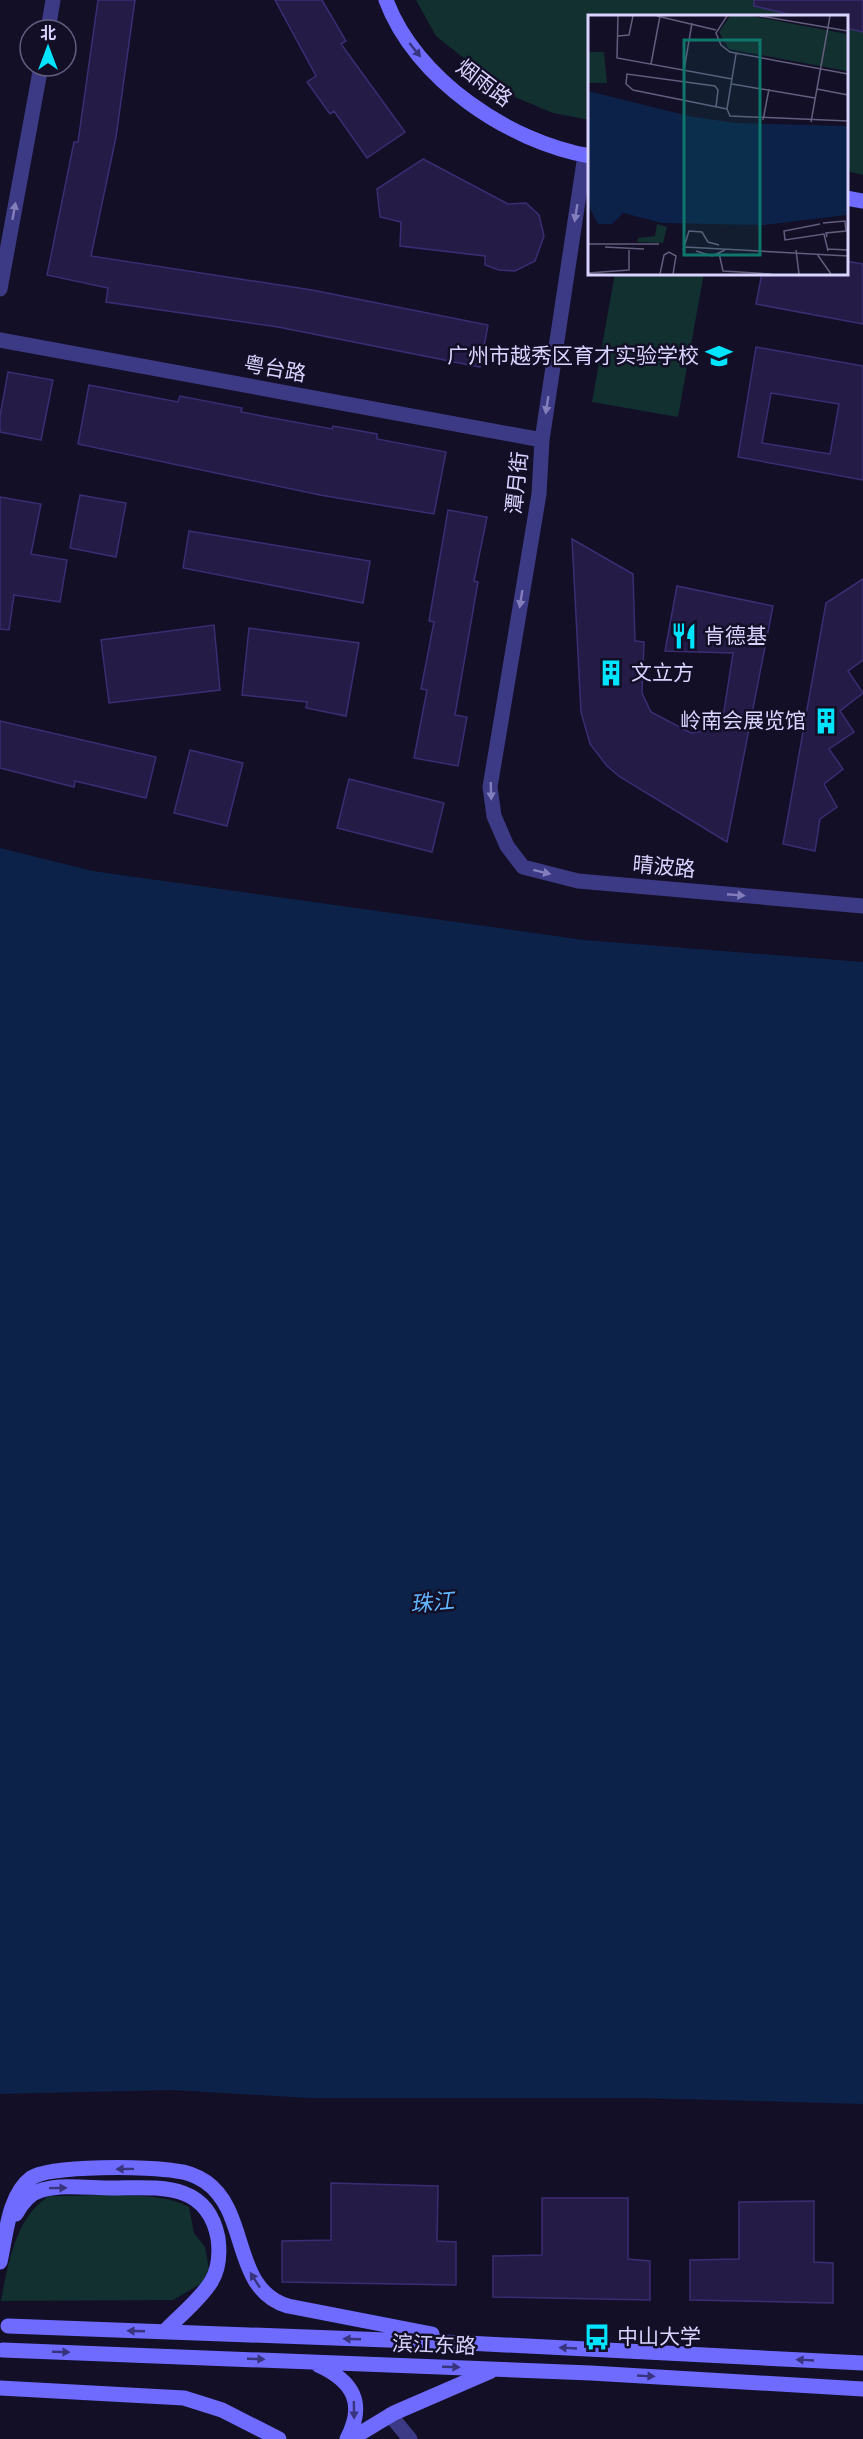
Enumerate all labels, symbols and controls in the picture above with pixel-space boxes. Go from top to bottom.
inset map [588,15,848,274]
north arrow [18,18,78,78]
text: 北 [40,22,56,45]
one-way arrow [408,42,421,58]
street label: 烟雨路 [450,52,518,114]
one-way arrow [10,201,19,220]
one-way arrow [572,203,581,222]
place label: 广州市越秀区育才实验学校 [447,341,699,371]
school or university icon: 广州市越秀区育才实验学校 [704,341,734,371]
street label: 粤台路 [241,349,309,389]
one-way arrow [543,396,552,415]
street label: 潭月街 [499,450,535,516]
one-way arrow [517,589,526,608]
restaurant icon: 肯德基 [669,621,699,651]
place label: 肯德基 [704,621,767,651]
building icon: 文立方 [596,658,626,688]
place label: 文立方 [631,658,694,688]
place label: 岭南会展览馆 [680,706,806,736]
building icon: 岭南会展览馆 [811,706,841,736]
one-way arrow [487,782,496,801]
street label: 晴波路 [631,849,697,885]
one-way arrow [533,867,552,877]
one-way arrow [726,890,745,899]
water label: 珠江 [409,1584,457,1620]
one-way arrow [116,2164,135,2174]
one-way arrow [49,2184,68,2193]
one-way arrow [249,2272,261,2288]
bus stop icon: 中山大学 [582,2322,612,2352]
place label: 中山大学 [617,2322,701,2352]
one-way arrow [127,2326,146,2336]
street label: 滨江东路 [392,2329,476,2361]
one-way arrow [343,2334,362,2344]
one-way arrow [558,2344,577,2353]
one-way arrow [52,2348,71,2357]
one-way arrow [247,2355,266,2364]
one-way arrow [795,2355,814,2364]
one-way arrow [442,2363,461,2372]
one-way arrow [636,2372,655,2381]
one-way arrow [350,2401,359,2420]

